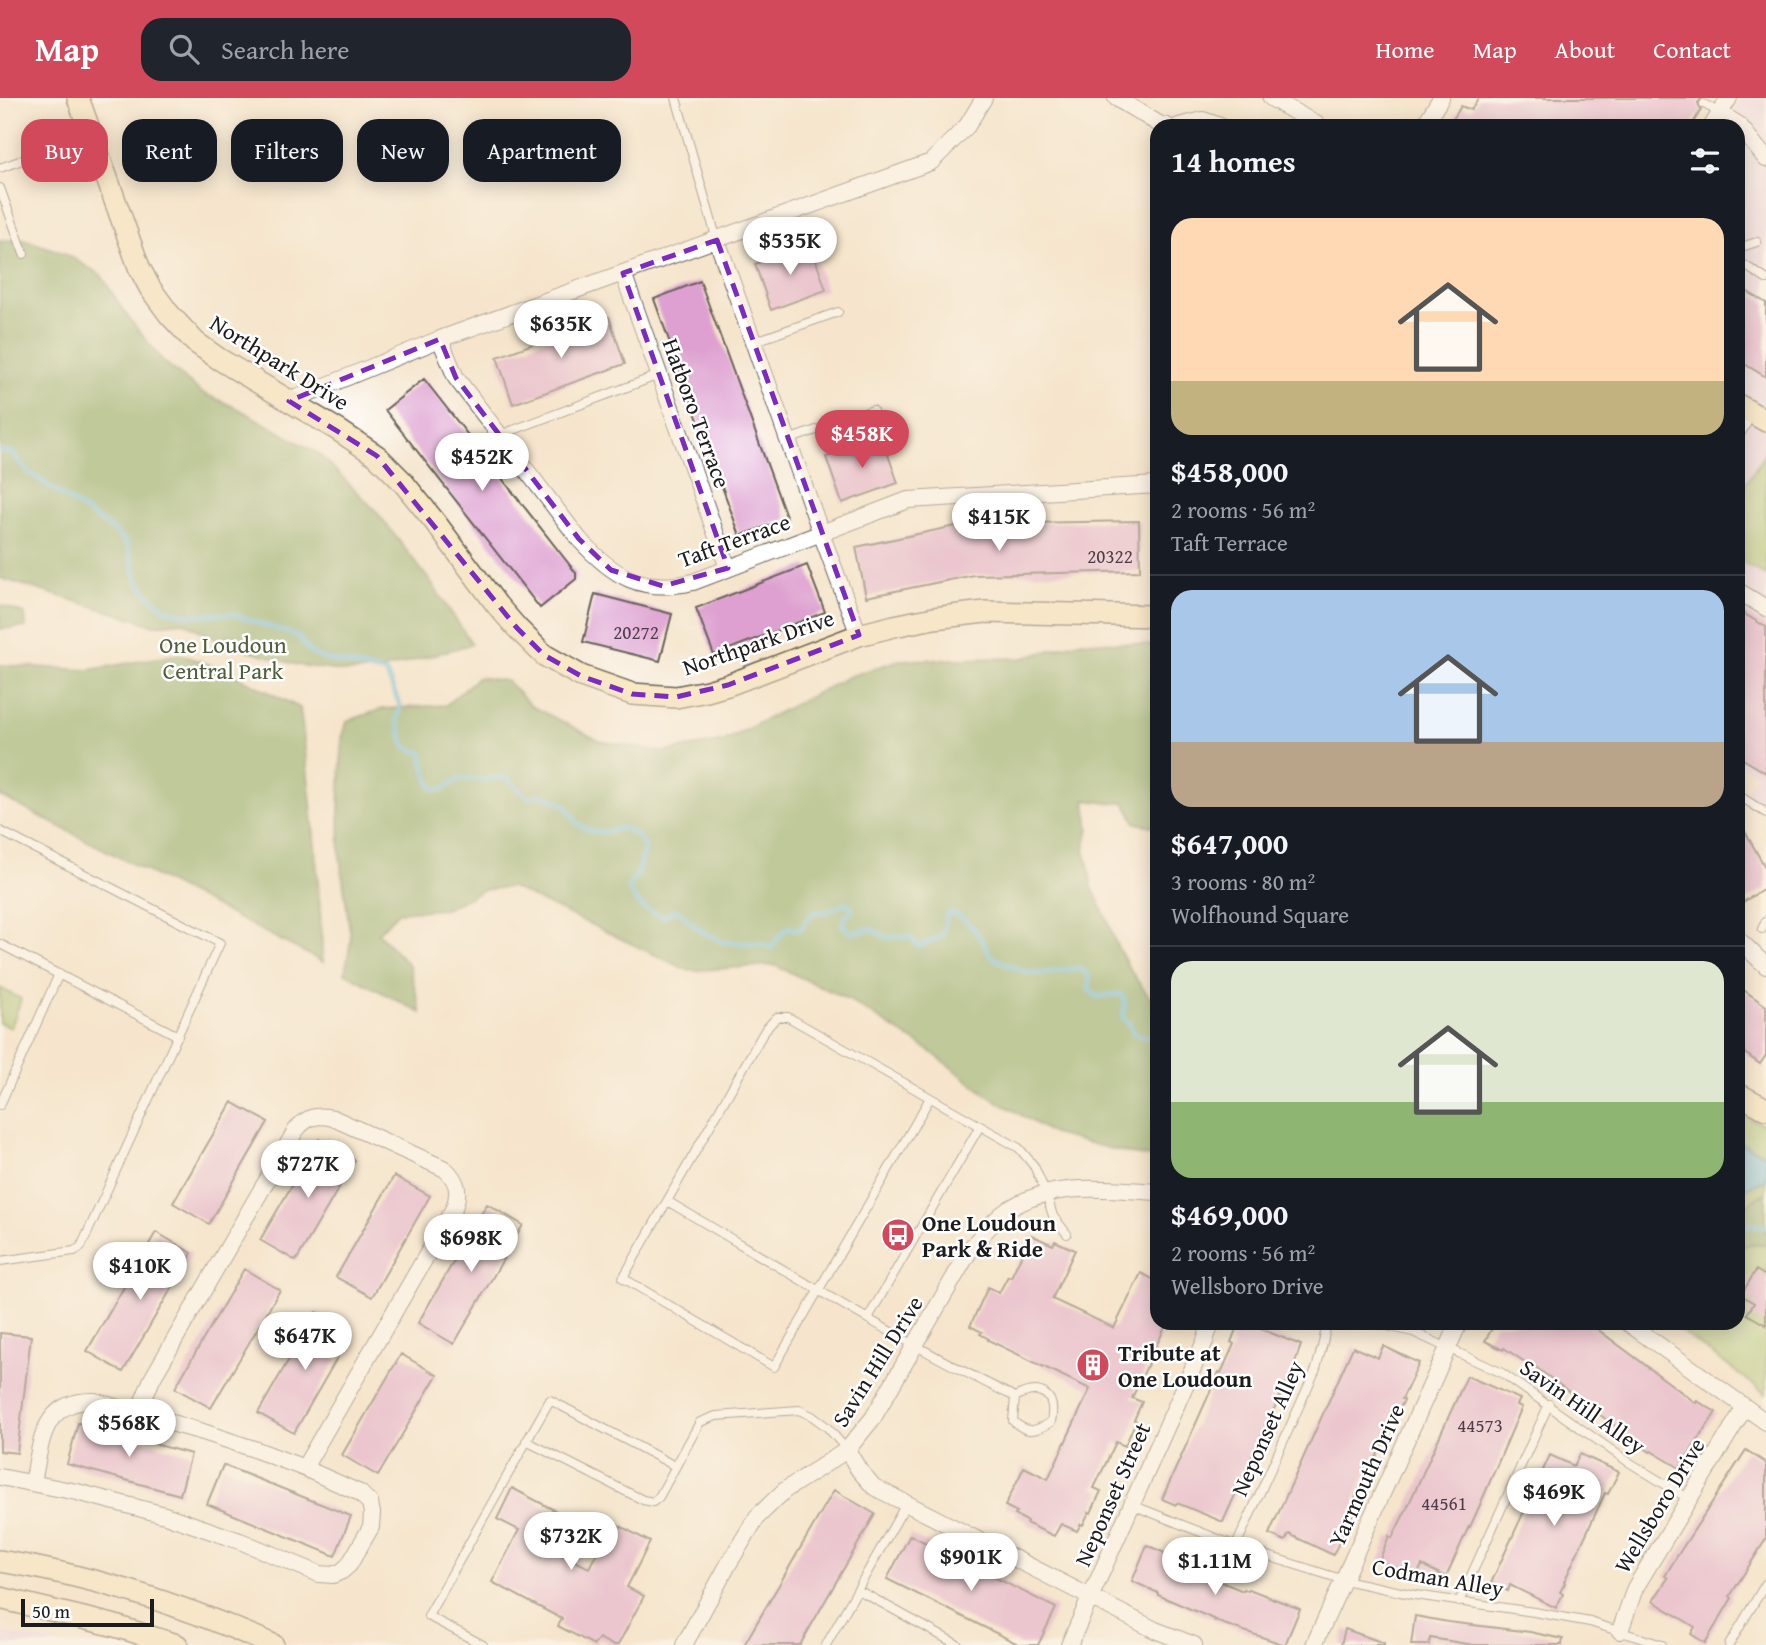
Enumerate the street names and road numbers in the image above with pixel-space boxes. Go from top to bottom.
street label: Northpark Drive [204,306,356,418]
street label: Hatboro Terrace [655,333,739,493]
street label: Taft Terrace [673,505,795,575]
street label: Northpark Drive [678,601,838,683]
street label: Savin Hill Drive [824,1289,930,1433]
street label: Savin Hill Alley [1514,1350,1653,1462]
street label: Neponset Alley [1222,1355,1312,1501]
street label: Yarmouth Drive [1320,1398,1412,1552]
street label: Neponset Street [1066,1417,1158,1571]
street label: Wellsboro Drive [1606,1431,1712,1579]
street label: Codman Alley [1370,1549,1507,1605]

